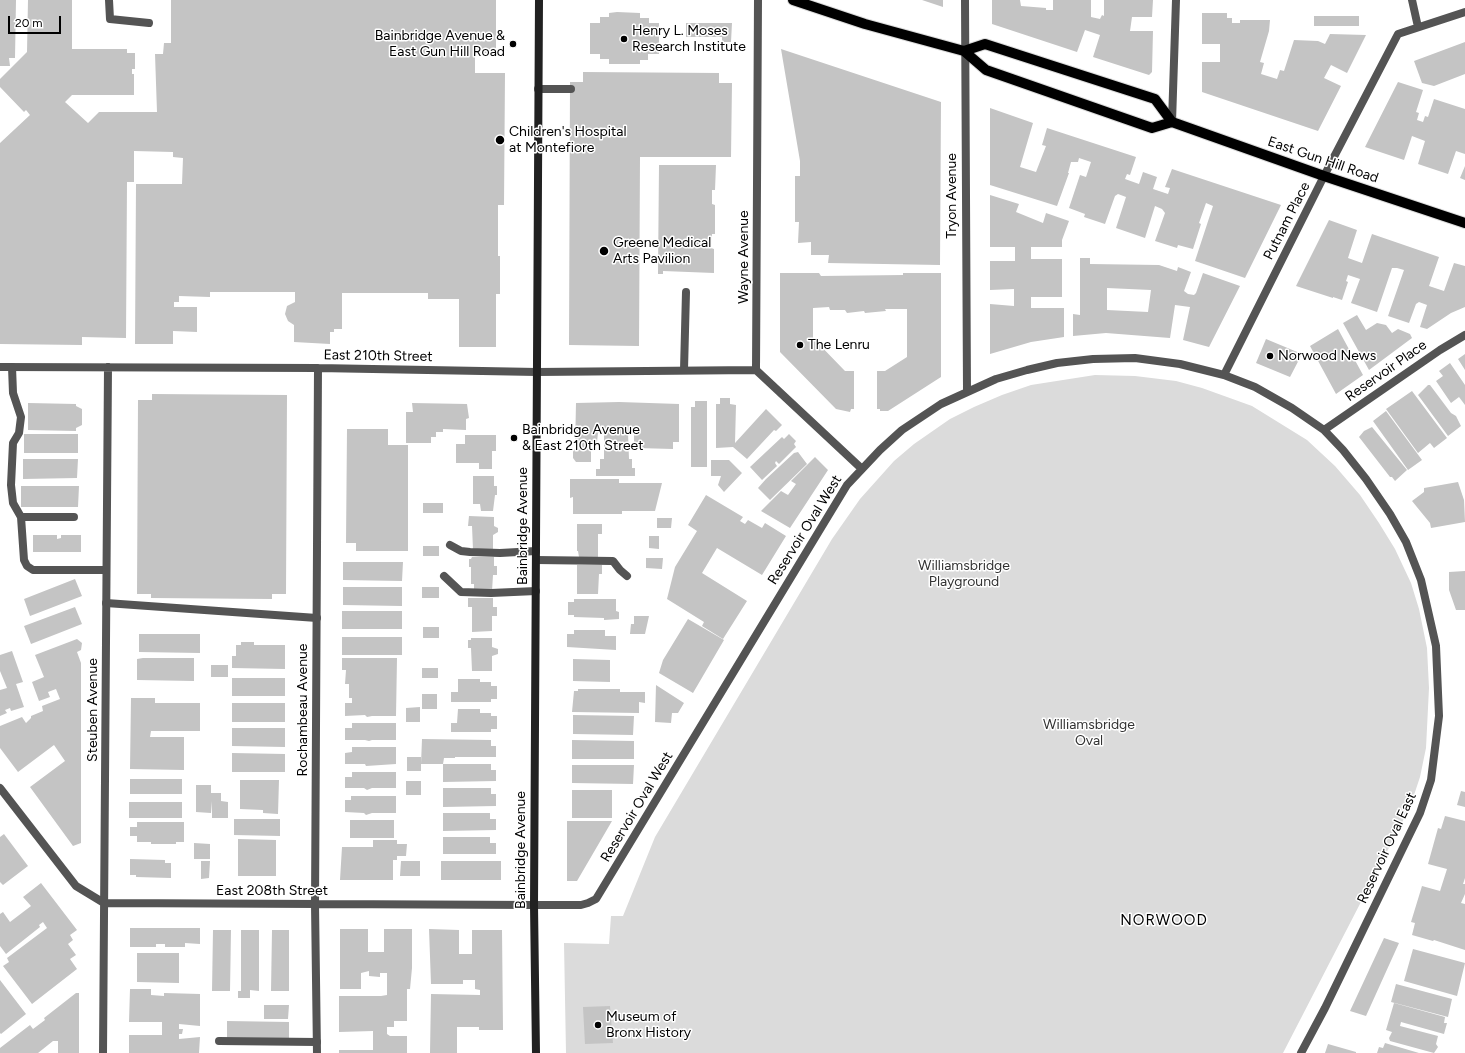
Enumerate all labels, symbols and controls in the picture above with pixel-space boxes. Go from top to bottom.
scale bar [10,8,63,34]
text: 20 m [15,16,43,30]
place label: Henry L. Moses Research Institute [632,23,746,56]
place label: Bainbridge Avenue & East Gun Hill Road [375,28,505,60]
marker: Henry L. Moses Research Institute [619,34,629,44]
marker: Bainbridge Avenue & East Gun Hill Road [508,39,518,49]
place label: Children's Hospital at Montefiore [509,124,627,156]
street label: East Gun Hill Road [1265,133,1381,187]
marker: Children's Hospital at Montefiore [494,134,506,146]
street label: Tryon Avenue [944,153,960,239]
street label: Putnam Place [1260,179,1314,263]
street label: Wayne Avenue [736,210,752,304]
place label: Greene Medical Arts Pavilion [613,235,711,268]
marker: Greene Medical Arts Pavilion [598,245,610,257]
place label: The Lenru [808,337,870,353]
street label: Reservoir Place [1342,337,1430,405]
marker: The Lenru [795,340,805,350]
street label: East 210th Street [323,347,433,365]
place label: Norwood News [1278,348,1376,364]
marker: Norwood News [1265,351,1275,361]
place label: Bainbridge Avenue & East 210th Street [522,422,644,454]
marker: Bainbridge Avenue & East 210th Street [509,433,519,443]
street label: Bainbridge Avenue [515,467,531,585]
street label: Reservoir Oval West [764,472,846,588]
park label: Williamsbridge Playground [918,558,1010,590]
street label: Rochambeau Avenue [295,644,311,776]
street label: Steuben Avenue [85,658,101,762]
park label: Williamsbridge Oval [1043,717,1135,750]
street label: Reservoir Oval West [597,749,677,865]
street label: Reservoir Oval East [1354,790,1420,906]
street label: Bainbridge Avenue [513,791,529,909]
street label: East 208th Street [216,883,328,899]
district label: NORWOOD [1120,912,1208,930]
place label: Museum of Bronx History [606,1009,691,1042]
marker: Museum of Bronx History [593,1020,603,1030]

